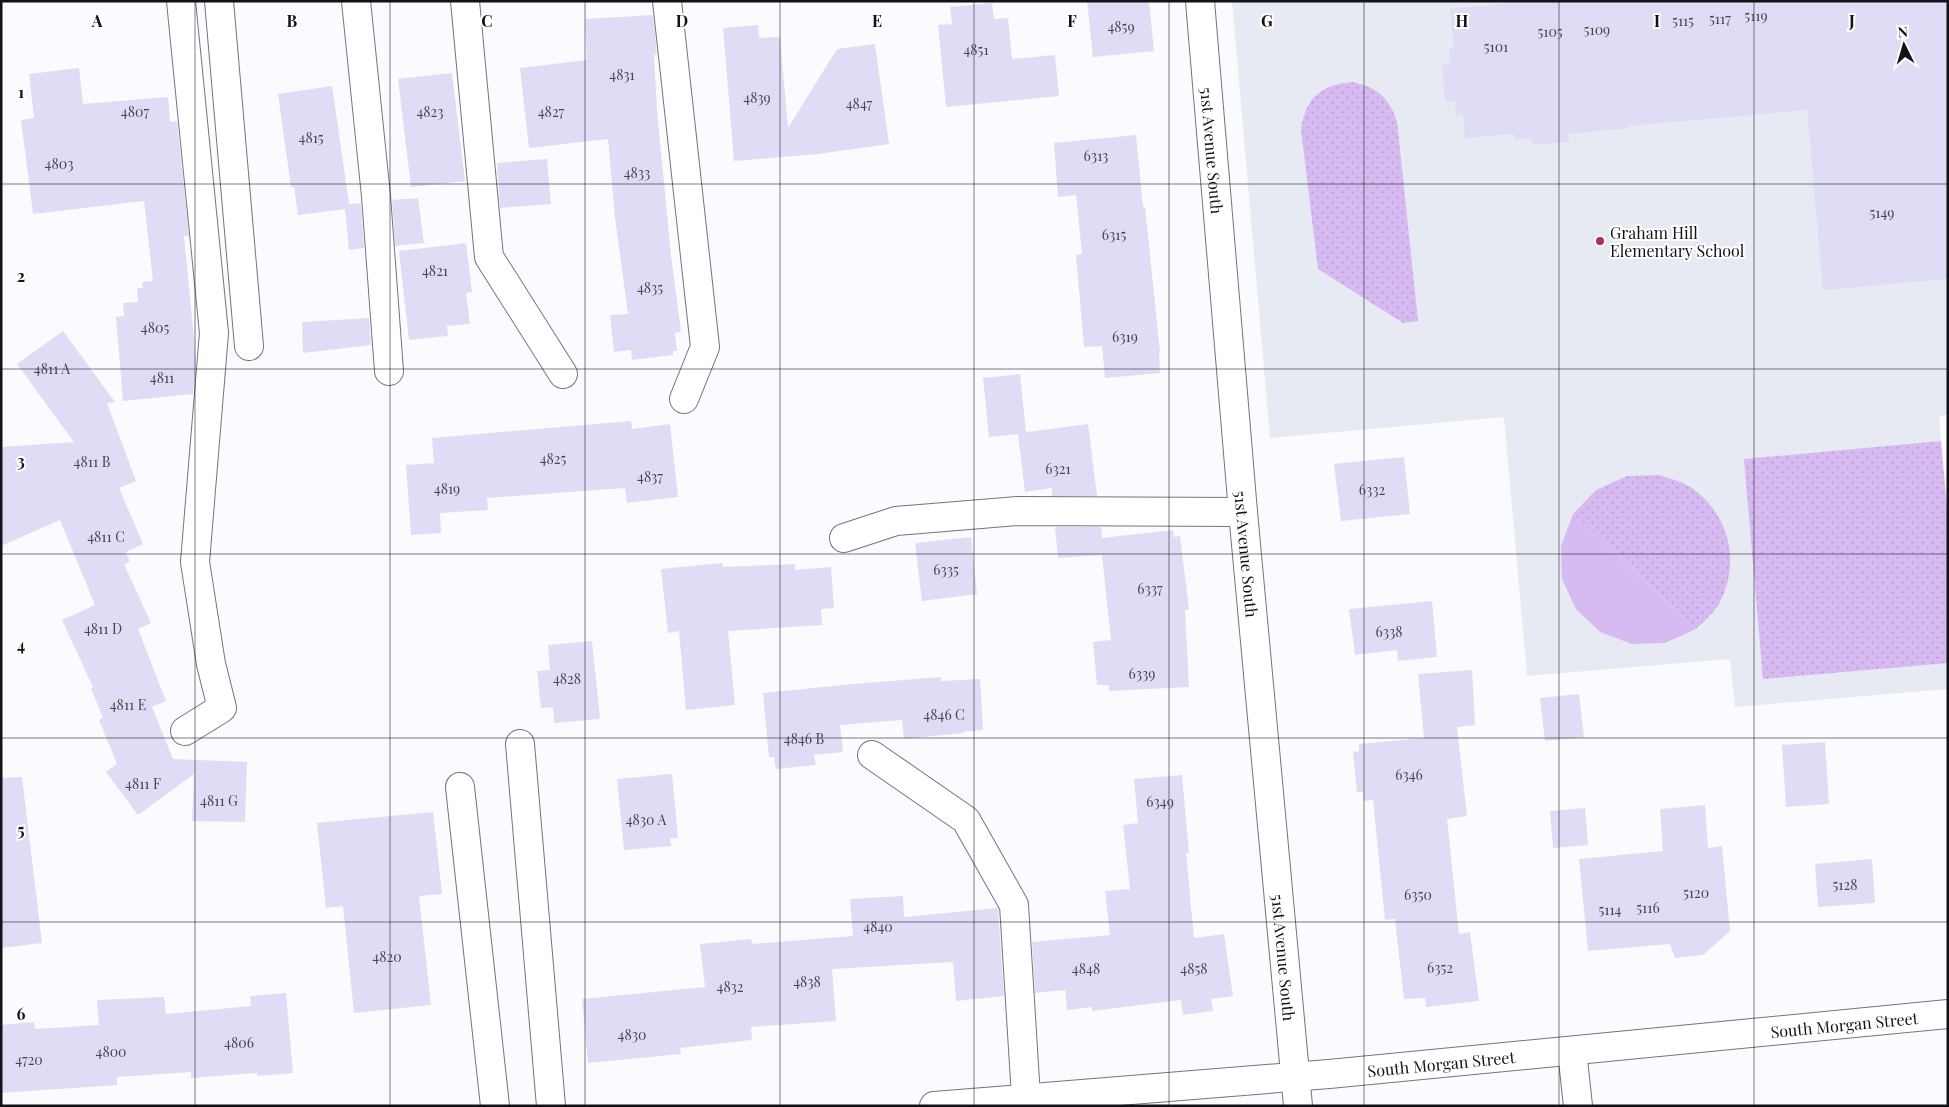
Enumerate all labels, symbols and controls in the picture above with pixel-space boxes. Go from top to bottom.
house number: 5119 [1744,6,1768,25]
house number: 5117 [1709,9,1731,28]
text: A [91,10,103,31]
text: B [287,10,298,31]
text: C [481,10,493,31]
text: D [676,10,688,31]
text: E [872,10,882,31]
text: F [1067,10,1077,31]
text: G [1261,10,1273,31]
text: H [1456,10,1469,31]
text: I [1654,10,1660,31]
text: J [1848,10,1855,31]
house number: 5115 [1672,11,1694,30]
house number: 4859 [1107,17,1135,36]
house number: 5109 [1584,20,1610,39]
north arrow [1879,20,1929,70]
house number: 5105 [1537,22,1563,41]
text: N [1897,22,1909,41]
house number: 5101 [1484,37,1508,56]
house number: 4851 [963,40,989,59]
house number: 4831 [609,65,635,84]
text: 1 [18,81,24,102]
street label: 51st Avenue South [1197,86,1228,215]
house number: 4839 [743,88,771,107]
house number: 4847 [846,94,873,113]
house number: 4807 [121,102,149,121]
house number: 4823 [416,102,444,121]
house number: 4827 [538,102,565,121]
house number: 4815 [298,128,324,147]
house number: 6313 [1084,146,1108,165]
house number: 4803 [45,154,73,173]
house number: 4833 [624,163,650,182]
house number: 5149 [1869,203,1895,222]
place label: Graham Hill Elementary School [1610,222,1745,261]
house number: 6315 [1102,225,1126,244]
marker: Graham Hill Elementary School [1594,235,1606,247]
house number: 4821 [422,261,448,280]
text: 2 [17,265,25,286]
house number: 4835 [637,278,663,297]
house number: 4805 [141,318,169,337]
house number: 6319 [1112,327,1138,346]
house number: 4811 A [34,359,70,378]
house number: 4811 [150,368,174,387]
house number: 4825 [540,449,567,468]
text: 3 [17,450,25,471]
house number: 4811 B [74,452,111,471]
house number: 6321 [1045,459,1071,478]
house number: 4837 [637,467,663,486]
house number: 4819 [434,479,460,498]
house number: 6332 [1359,480,1386,499]
street label: 51st Avenue South [1231,490,1263,619]
house number: 4811 C [87,527,125,546]
house number: 6335 [933,560,959,579]
house number: 6337 [1137,579,1163,598]
house number: 4811 D [84,619,122,638]
house number: 6338 [1375,622,1403,641]
text: 4 [17,634,25,655]
house number: 6339 [1129,664,1156,683]
house number: 4828 [553,669,581,688]
house number: 4811 E [110,695,146,714]
house number: 4846 C [923,705,965,724]
house number: 4846 B [784,729,825,748]
house number: 6346 [1395,765,1423,784]
house number: 4811 F [125,774,161,793]
house number: 4811 G [200,791,238,810]
house number: 6349 [1146,792,1174,811]
house number: 4830 A [626,810,666,829]
text: 5 [17,819,25,840]
house number: 5128 [1833,875,1857,894]
house number: 5120 [1683,883,1709,902]
house number: 6350 [1404,885,1432,904]
street label: 51st Avenue South [1268,893,1301,1022]
house number: 5116 [1636,898,1660,917]
house number: 5114 [1598,900,1622,919]
house number: 4840 [863,917,893,936]
house number: 4820 [372,947,402,966]
house number: 6352 [1427,958,1453,977]
house number: 4848 [1072,959,1100,978]
house number: 4858 [1180,959,1208,978]
house number: 4838 [793,972,821,991]
house number: 4832 [716,977,744,996]
text: 6 [17,1003,26,1024]
street label: South Morgan Street [1770,1006,1919,1042]
house number: 4830 [618,1025,646,1044]
house number: 4806 [224,1033,254,1052]
house number: 4800 [96,1042,127,1061]
street label: South Morgan Street [1366,1045,1516,1081]
house number: 4720 [15,1050,43,1069]

